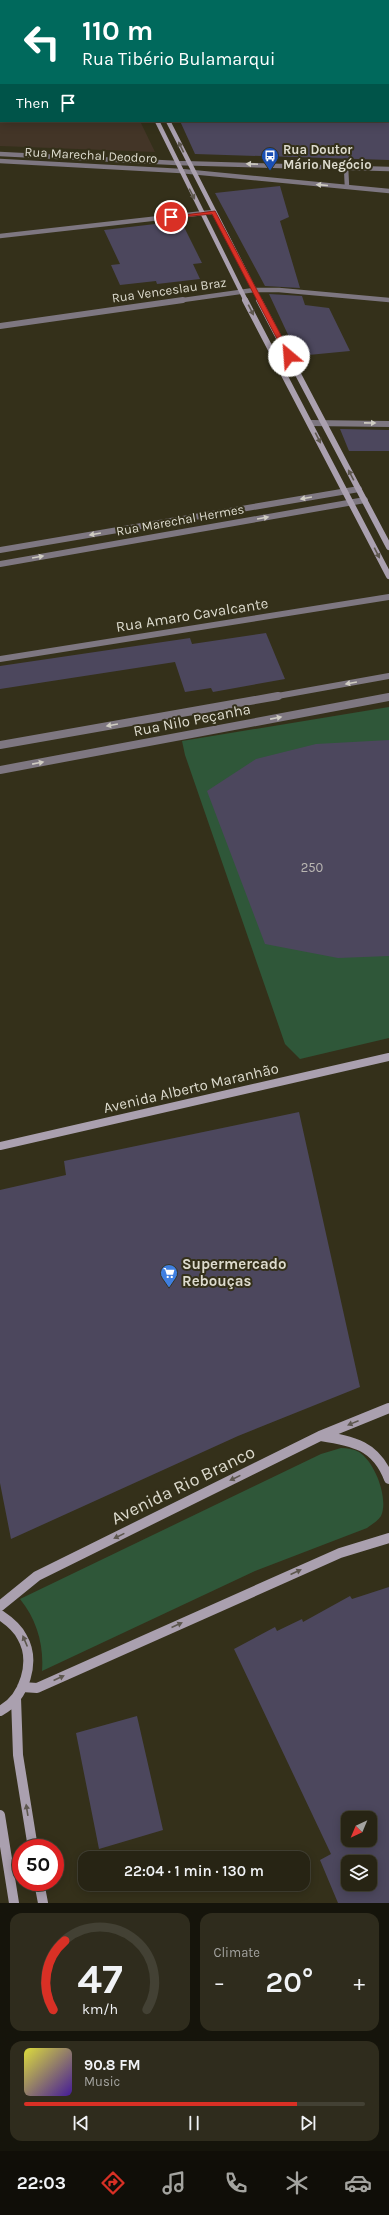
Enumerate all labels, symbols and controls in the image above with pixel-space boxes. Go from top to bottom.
text: 110 m [82,14,153,47]
icon: left [16,16,68,68]
text: Rua Tibério Bulamarqui [82,48,275,70]
icon: arrive [57,92,79,114]
text: Then [16,94,49,112]
one-way arrow [178,142,184,153]
place label: Rua Doutor Mário Negócio [283,142,372,172]
street label: Rua Marechal Deodoro [24,144,158,166]
bus stop icon: Rua Doutor Mário Negócio [260,146,280,171]
one-way arrow [245,161,258,167]
one-way arrow [316,181,328,188]
one-way arrow [189,188,196,200]
pin [154,200,188,234]
icon: arrive [160,206,182,228]
street label: Rua Venceslau Braz [111,275,227,305]
one-way arrow [248,304,254,316]
position arrow [268,335,310,377]
one-way arrow [364,420,377,426]
one-way arrow [314,432,321,444]
one-way arrow [348,469,355,481]
one-way arrow [300,495,312,501]
street label: Rua Marechal Hermes [115,501,245,539]
one-way arrow [257,514,269,520]
one-way arrow [89,531,101,537]
one-way arrow [374,548,380,559]
one-way arrow [32,554,45,560]
street label: Rua Amaro Cavalcante [115,594,269,636]
one-way arrow [344,680,357,686]
street label: Rua Nilo Peçanha [132,700,252,740]
one-way arrow [270,715,282,721]
one-way arrow [106,723,118,729]
one-way arrow [32,759,44,765]
house number: 250 [301,860,324,875]
street label: Avenida Alberto Maranhão [102,1059,280,1117]
place label: Supermercado Rebouças [182,1255,286,1290]
supermarket icon: Supermercado Rebouças [159,1263,179,1288]
one-way arrow [347,1420,358,1426]
street label: Avenida Rio Branco [107,1441,259,1529]
one-way arrow [229,1475,241,1481]
one-way arrow [113,1533,124,1539]
one-way arrow [291,1569,302,1575]
one-way arrow [172,1622,183,1628]
one-way arrow [22,1635,28,1647]
one-way arrow [53,1675,65,1681]
one-way arrow [24,1803,30,1816]
north arrow [341,1811,377,1847]
map controls [341,1811,377,1891]
speed limit sign: 50 [12,1839,64,1891]
button: layers [341,1855,377,1891]
text: 22:04 · 1 min · 130 m [124,1862,264,1880]
text: Climate [214,1945,260,1960]
text: 47 [77,1955,122,2003]
text: 20° [265,1964,313,2000]
text: − [214,1970,225,1996]
text: + [353,1970,365,1996]
text: km/h [82,2001,118,2018]
text: 90.8 FM [84,2056,141,2074]
text: Music [84,2074,120,2089]
icon: previous [70,2112,92,2134]
icon: pause [183,2112,205,2134]
icon: next [297,2112,319,2134]
icon: directions [99,2169,127,2197]
icon: music [160,2169,188,2197]
icon: phone [222,2169,250,2197]
icon: climate [283,2169,311,2197]
icon: car [344,2169,372,2197]
text: 22:03 [17,2172,66,2194]

